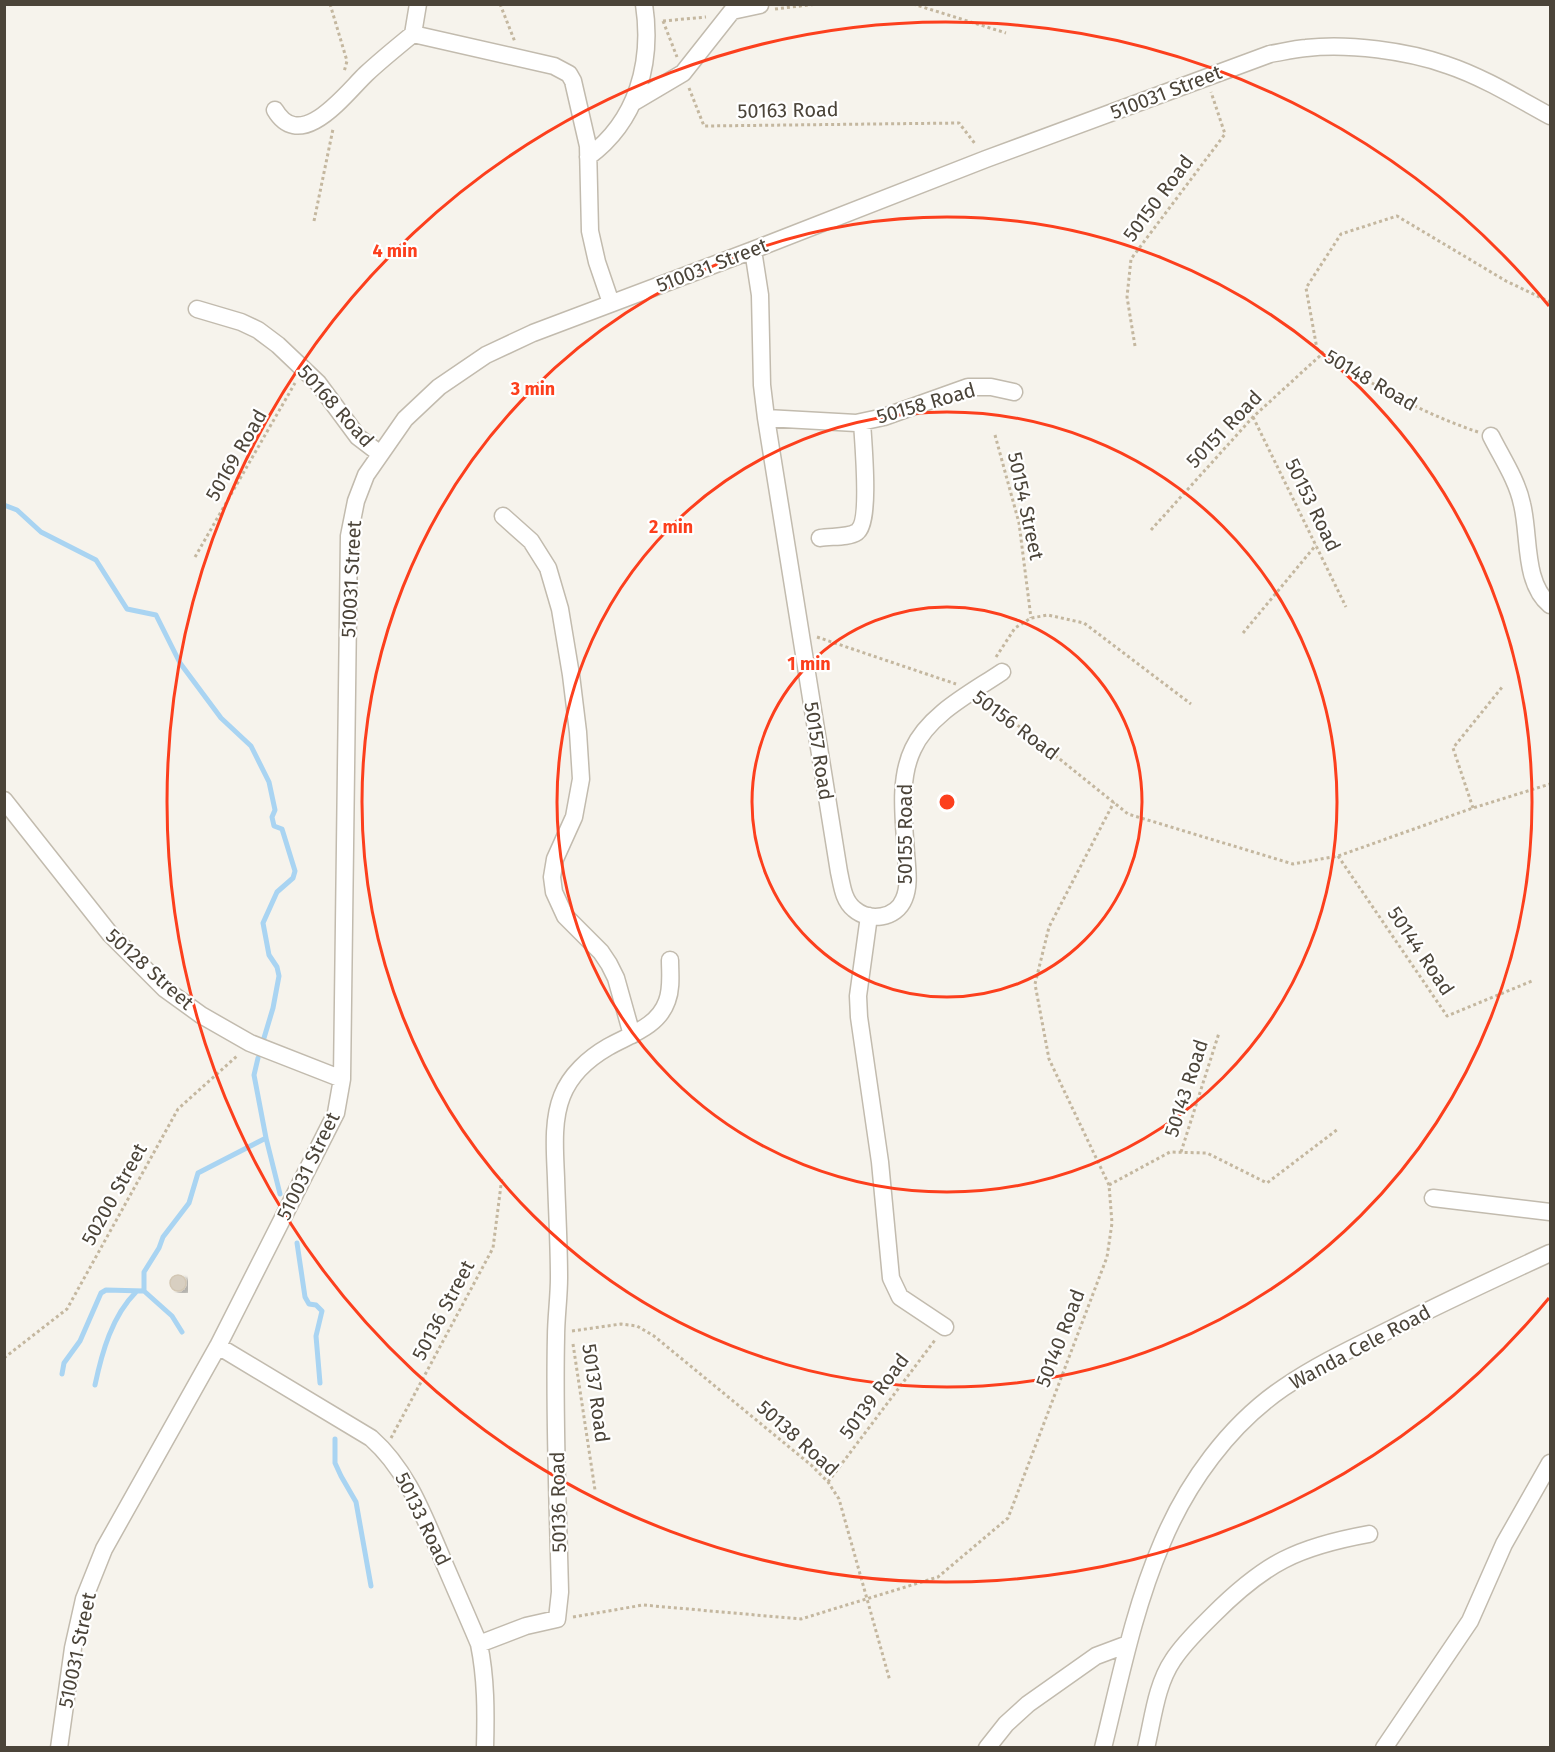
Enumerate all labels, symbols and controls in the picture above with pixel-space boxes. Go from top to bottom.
street label: 510031 Street [1107,59,1226,124]
street label: 50163 Road [737,97,839,123]
street label: 50150 Road [1118,150,1198,246]
street label: 510031 Street [653,232,772,297]
text: 4 min [372,240,418,262]
street label: 50148 Road [1321,344,1421,416]
street label: 50168 Road [293,360,379,452]
street label: 50158 Road [874,377,978,429]
text: 3 min [510,378,555,400]
street label: 50151 Road [1181,385,1267,473]
street label: 50169 Road [200,405,272,505]
street label: 50154 Street [1003,450,1049,563]
street label: 50153 Road [1280,455,1346,555]
text: 2 min [649,516,693,538]
street label: 510031 Street [336,519,366,638]
text: 1 min [787,653,831,675]
street label: 50156 Road [968,685,1064,765]
street label: 50157 Road [799,700,839,802]
street label: 50155 Road [893,784,917,884]
centre of rings [937,792,957,812]
street label: 50144 Road [1383,902,1459,1000]
street label: 50128 Street [101,923,199,1015]
street label: 50143 Road [1159,1036,1213,1140]
street label: 510031 Street [271,1107,345,1224]
street label: 50200 Street [76,1138,152,1249]
street label: 50136 Street [407,1255,480,1364]
street label: 50140 Road [1030,1286,1090,1390]
street label: Wanda Cele Road [1285,1300,1435,1394]
street label: 50137 Road [577,1342,615,1444]
street label: 50139 Road [834,1348,914,1444]
street label: 50138 Road [752,1395,844,1481]
street label: 50136 Road [545,1451,571,1553]
street label: 50133 Road [390,1468,456,1570]
street label: 510031 Street [53,1589,101,1710]

